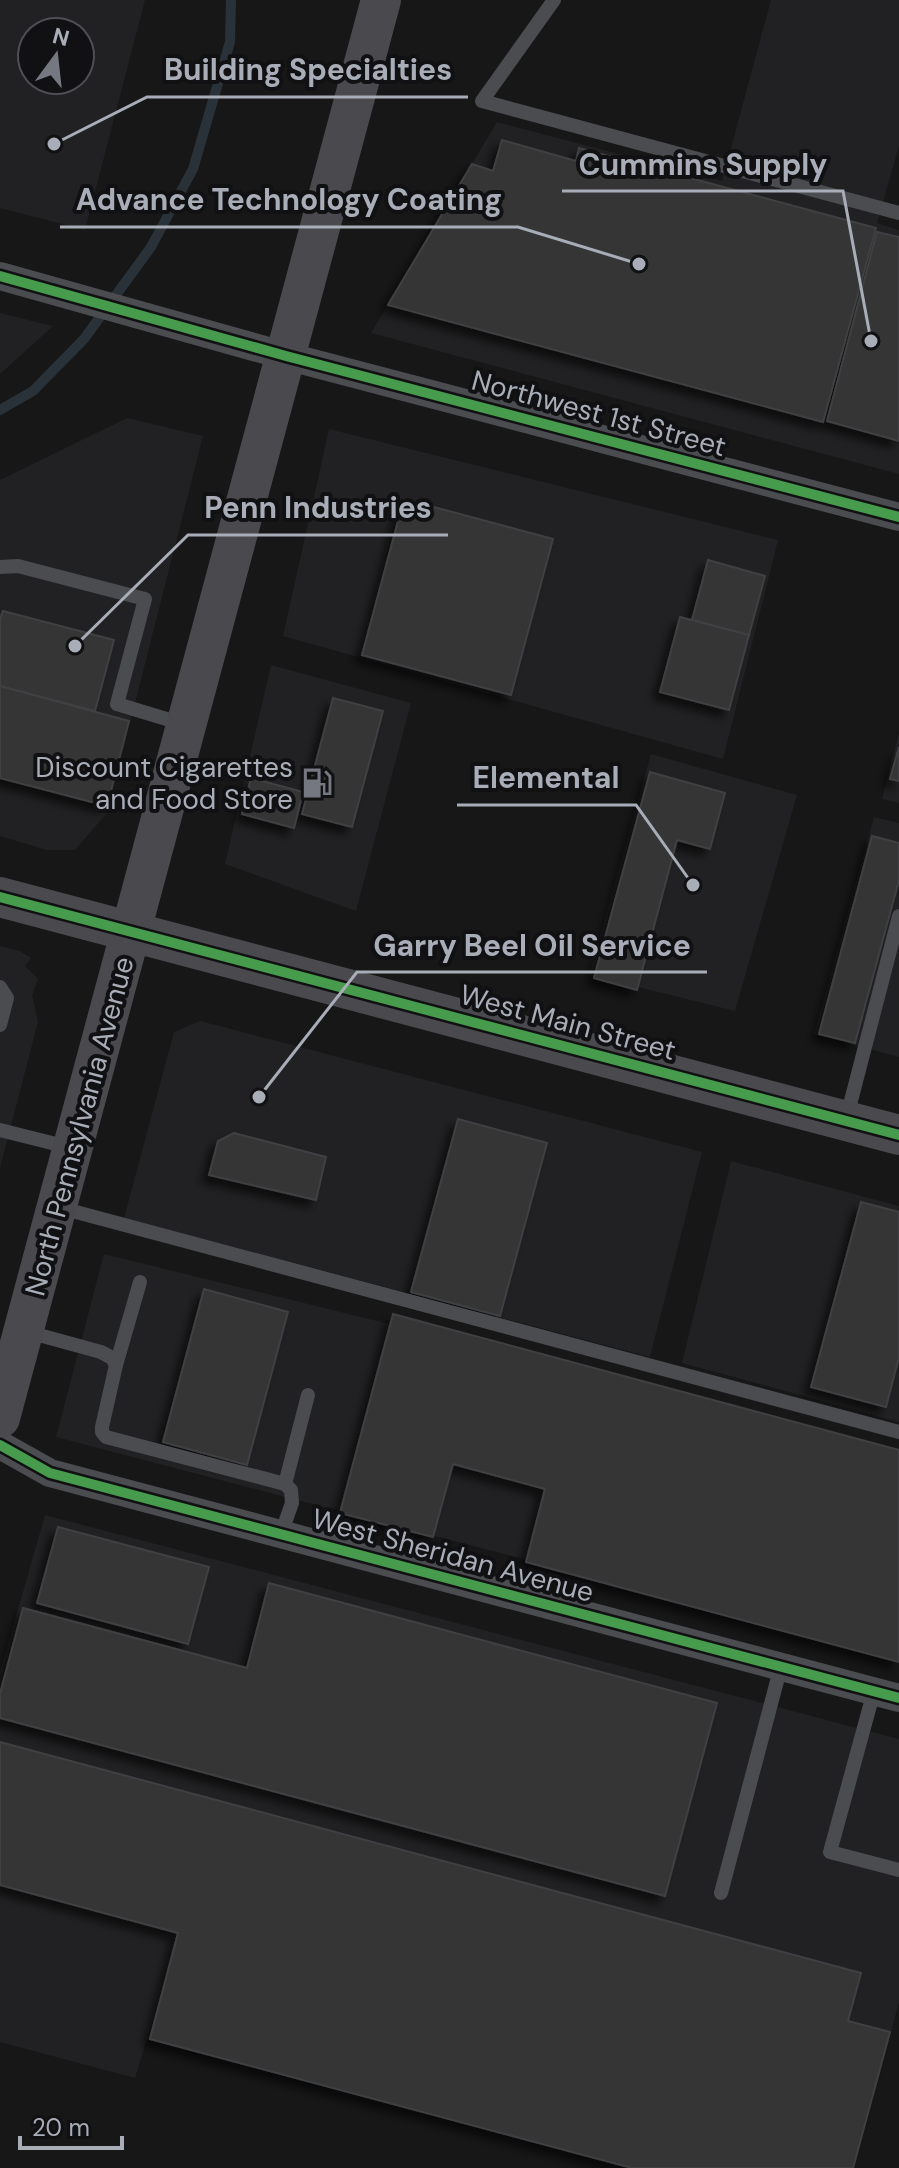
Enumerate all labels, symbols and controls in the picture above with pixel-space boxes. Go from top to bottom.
north arrow [16,16,96,96]
text: N [50,21,73,53]
callout: Building Specialties [147,43,468,97]
text: Building Specialties [164,50,452,89]
callout: Cummins Supply [562,137,843,191]
text: Cummins Supply [579,145,827,184]
callout: Advance Technology Coating [60,173,518,227]
text: Advance Technology Coating [76,180,502,219]
street label: Northwest 1st Street [468,362,730,465]
callout: Penn Industries [188,481,448,535]
text: Penn Industries [204,488,432,527]
place label: Discount Cigarettes and Food Store [35,749,293,818]
callout: Elemental [457,751,636,805]
text: Elemental [473,758,619,797]
fuel station icon: Discount Cigarettes and Food Store [300,766,334,800]
callout: Garry Beel Oil Service [357,918,707,972]
text: Garry Beel Oil Service [373,926,691,965]
street label: North Pennsylvania Avenue [16,953,143,1300]
street label: West Main Street [456,976,680,1069]
street label: West Sheridan Avenue [308,1500,598,1611]
scale bar [20,2100,122,2150]
text: 20 m [32,2112,90,2143]

